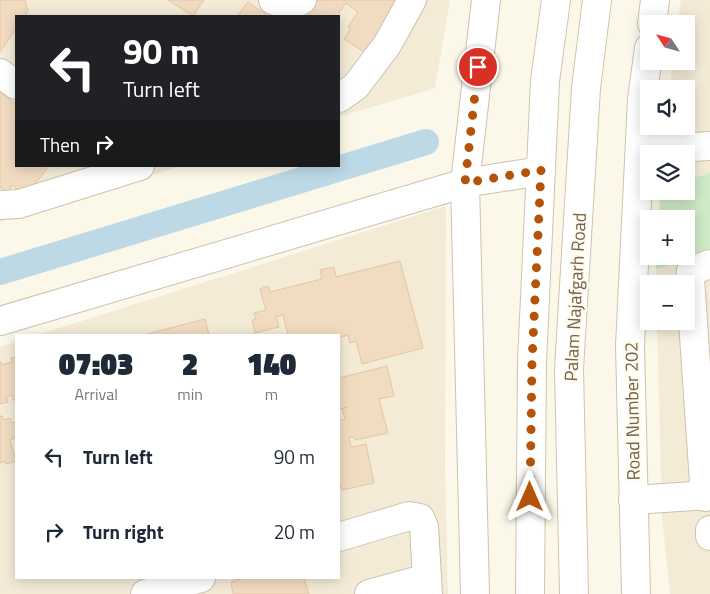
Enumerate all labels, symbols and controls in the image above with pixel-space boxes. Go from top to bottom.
north arrow [640,15,695,70]
map controls [640,15,695,330]
text: 90 m [123,24,199,78]
icon: left [40,35,105,100]
pin [457,46,499,88]
icon: arrive [464,53,492,81]
text: Turn left [123,72,200,106]
button: sound [640,80,695,135]
text: Then [40,130,80,159]
icon: right [90,130,118,158]
button: layers [640,145,695,200]
button: + [640,210,695,265]
street label: Palam Najafgarh Road [557,212,593,382]
button: − [640,275,695,330]
text: 07:03 [59,341,133,387]
text: 2 [182,341,198,387]
text: 140 [247,341,296,387]
street label: Road Number 202 [617,341,647,481]
text: Arrival [74,382,118,406]
text: min [177,382,203,406]
text: m [265,382,278,406]
text: Turn left [83,442,153,471]
text: 90 m [274,442,315,471]
icon: left [40,443,68,471]
position arrow [503,470,555,522]
text: Turn right [83,517,164,546]
text: 20 m [274,517,315,546]
icon: right [40,518,68,546]

